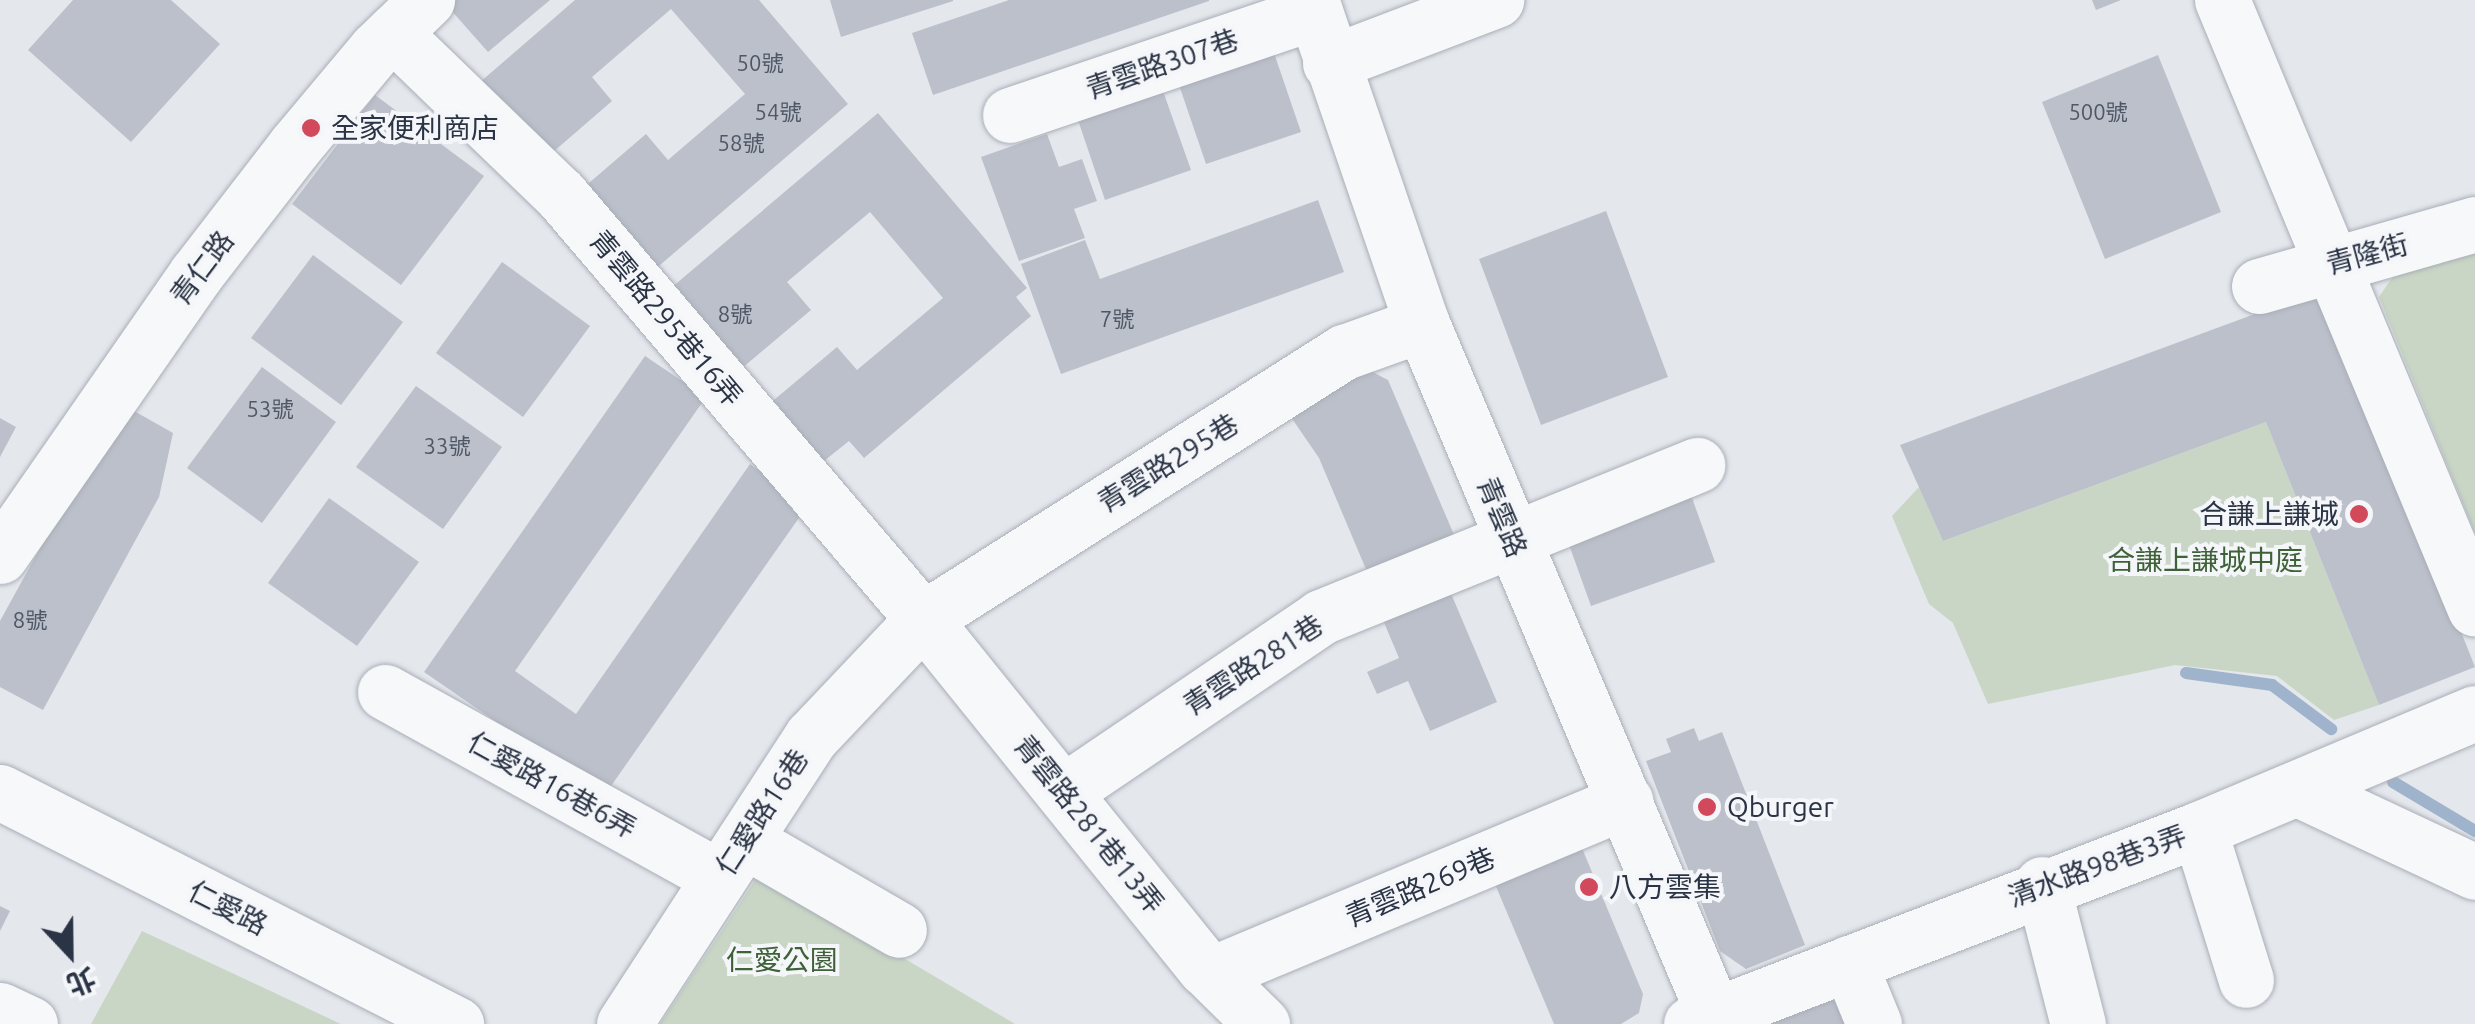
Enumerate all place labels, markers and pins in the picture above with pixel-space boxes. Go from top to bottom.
place label: 全家便利商店 [331,111,499,145]
marker: 全家便利商店 [300,117,322,139]
place label: 合謙上謙城 [2199,497,2339,531]
marker: 合謙上謙城 [2348,503,2370,525]
place label: Qburger [1727,790,1834,824]
marker: Qburger [1696,796,1718,818]
place label: 八方雲集 [1609,870,1721,904]
marker: 八方雲集 [1578,876,1600,898]

